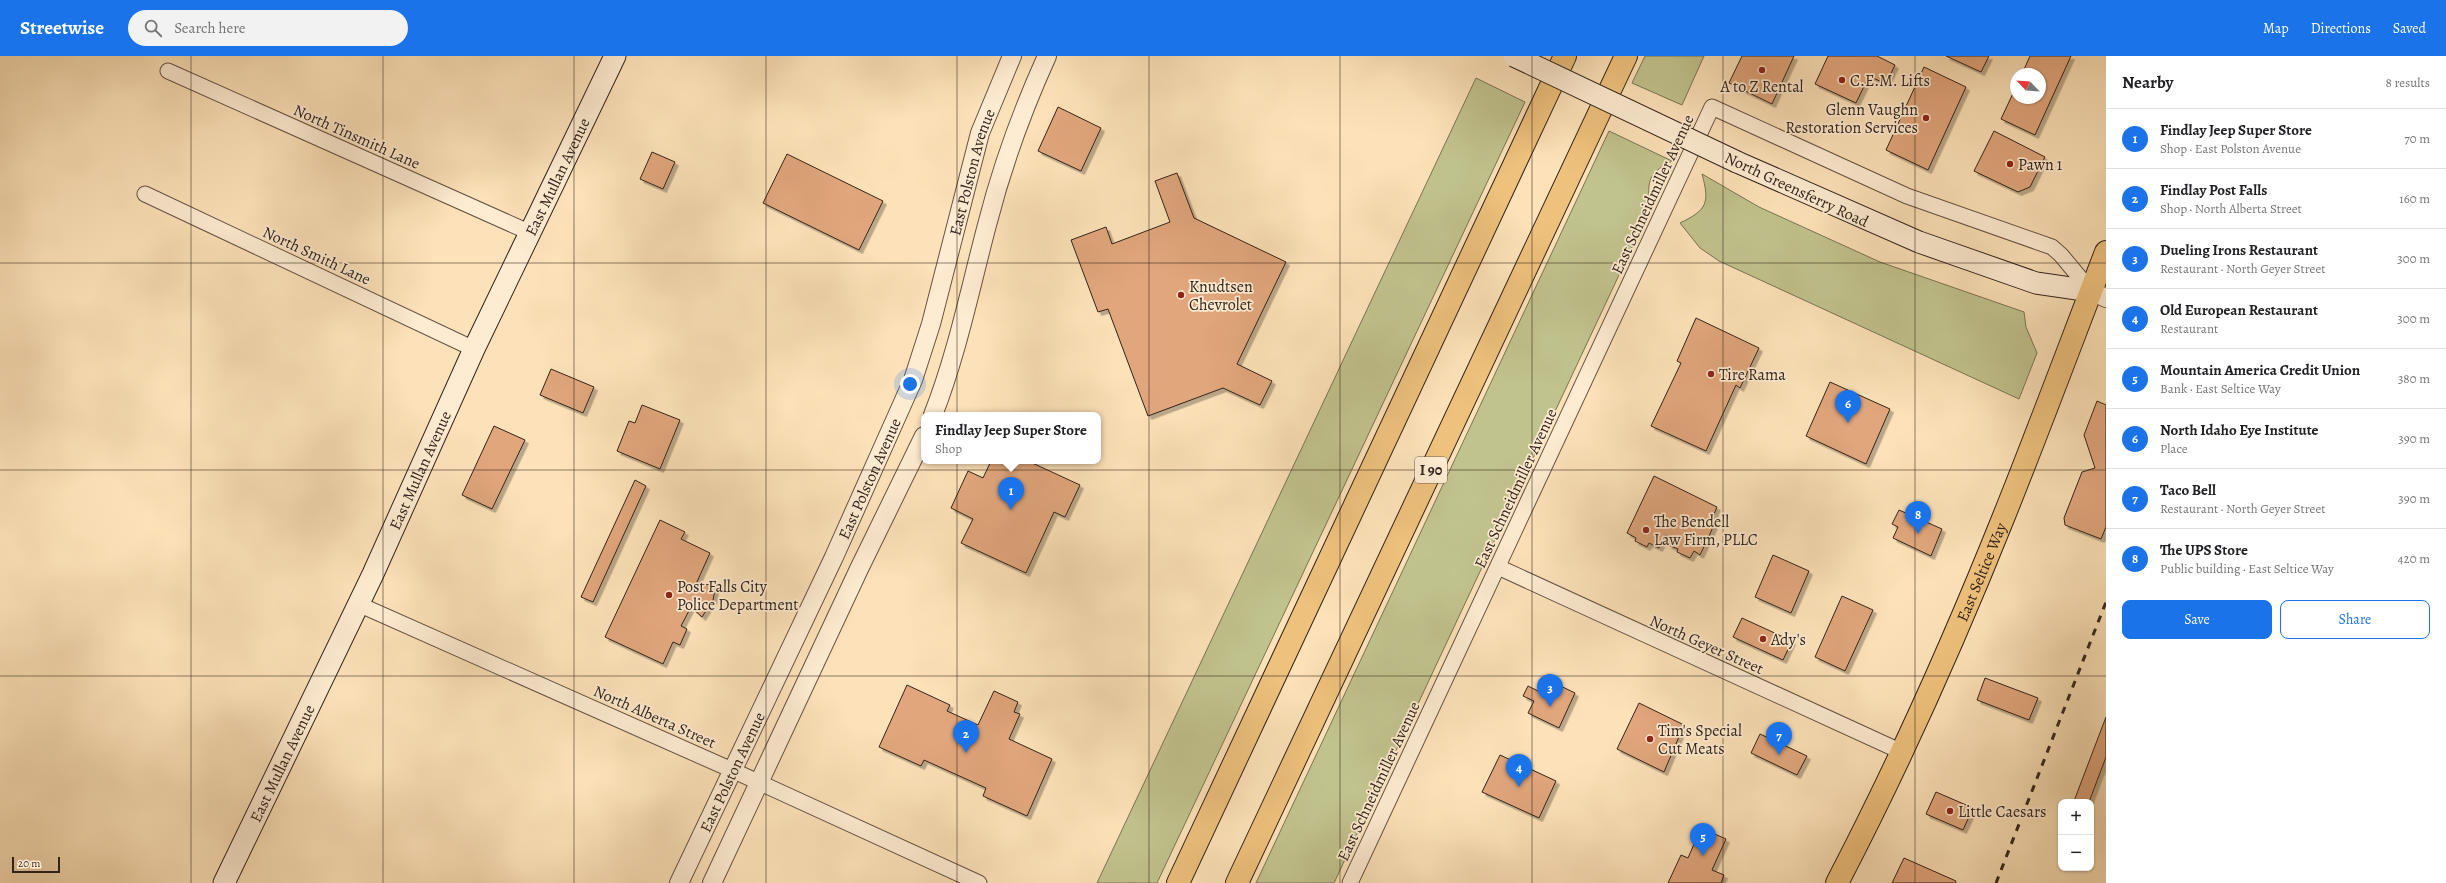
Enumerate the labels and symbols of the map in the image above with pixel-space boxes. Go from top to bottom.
marker: A to Z Rental [1757,65,1767,75]
north arrow [2010,68,2046,104]
place label: C.E.M. Lifts [1850,70,1930,92]
marker: C.E.M. Lifts [1837,75,1847,85]
place label: A to Z Rental [1719,76,1804,98]
street label: North Tinsmith Lane [290,99,423,175]
place label: Glenn Vaughn Restoration Services [1785,99,1918,139]
street label: East Polston Avenue [944,106,1001,238]
street label: East Schneidmiller Avenue [1606,111,1700,278]
marker: Glenn Vaughn Restoration Services [1921,113,1931,123]
street label: East Mullan Avenue [520,114,596,240]
street label: North Greensferry Road [1721,147,1872,233]
place label: Pawn 1 [2018,154,2063,176]
marker: Pawn 1 [2005,159,2015,169]
street label: North Smith Lane [259,221,374,291]
place label: Knudtsen Chevrolet [1189,276,1253,316]
marker: Knudtsen Chevrolet [1176,290,1186,300]
place label: Tire Rama [1719,364,1786,386]
marker: Tire Rama [1706,369,1716,379]
your location [900,374,920,394]
pin: 6 [1835,390,1861,423]
street label: East Schneidmiller Avenue [1469,405,1563,572]
street label: East Mullan Avenue [384,407,457,533]
street label: East Polston Avenue [833,415,907,543]
road number: I 90 [1415,457,1447,483]
pin: 1 [998,477,1024,510]
pin: 8 [1905,501,1931,534]
place label: The Bendell Law Firm, PLLC [1654,511,1758,551]
street label: East Seltice Way [1952,519,2013,625]
marker: The Bendell Law Firm, PLLC [1641,525,1651,535]
place label: Post Falls City Police Department [677,576,799,616]
marker: Post Falls City Police Department [664,590,674,600]
street label: North Geyer Street [1646,610,1767,680]
place label: Ady's [1770,629,1806,651]
marker: Ady's [1758,634,1768,644]
pin: 3 [1537,674,1563,707]
street label: North Alberta Street [590,680,719,754]
street label: East Schneidmiller Avenue [1332,698,1426,865]
street label: East Mullan Avenue [245,701,320,826]
street label: East Polston Avenue [695,709,771,836]
pin: 2 [953,720,979,753]
place label: Tim's Special Cut Meats [1658,720,1742,760]
pin: 7 [1766,722,1792,755]
marker: Tim's Special Cut Meats [1645,734,1655,744]
pin: 4 [1506,754,1532,787]
place label: Little Caesars [1958,801,2047,823]
marker: Little Caesars [1945,806,1955,816]
pin: 5 [1690,823,1716,856]
scale bar [12,855,60,874]

